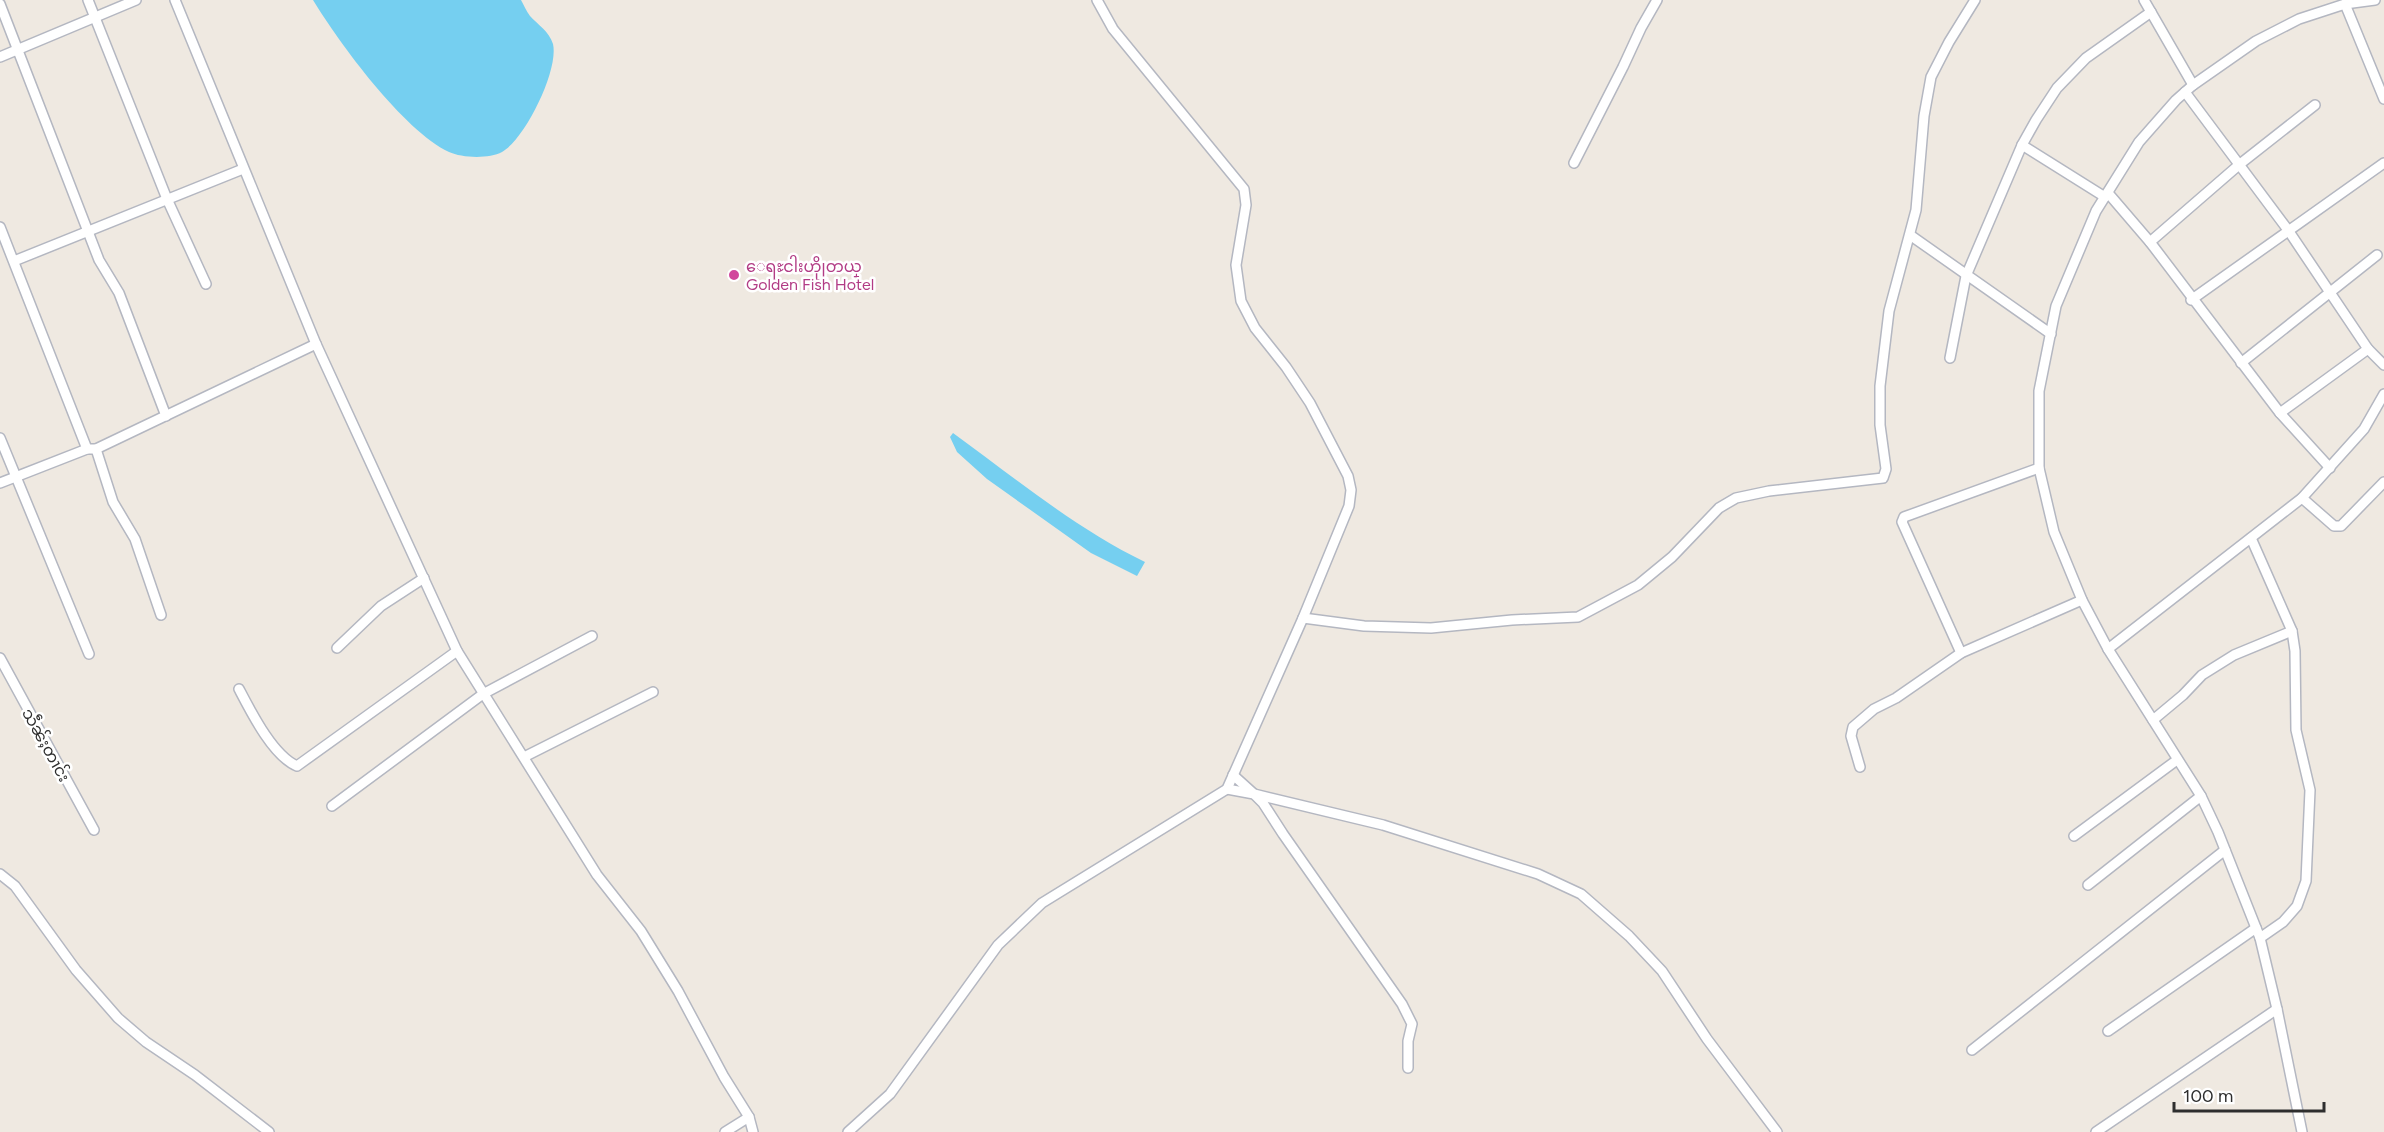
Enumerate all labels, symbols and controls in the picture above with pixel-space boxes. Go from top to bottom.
place label: ေရႊငါးဟိုုတယ္ Golden Fish Hotel [746,255,874,294]
marker: ေရႊငါးဟိုုတယ္ Golden Fish Hotel [727,268,741,282]
street label: သဵၼ်ႈတၢင်း [18,704,76,785]
scale bar [2174,1075,2324,1113]
text: 100 m [2183,1085,2233,1107]

